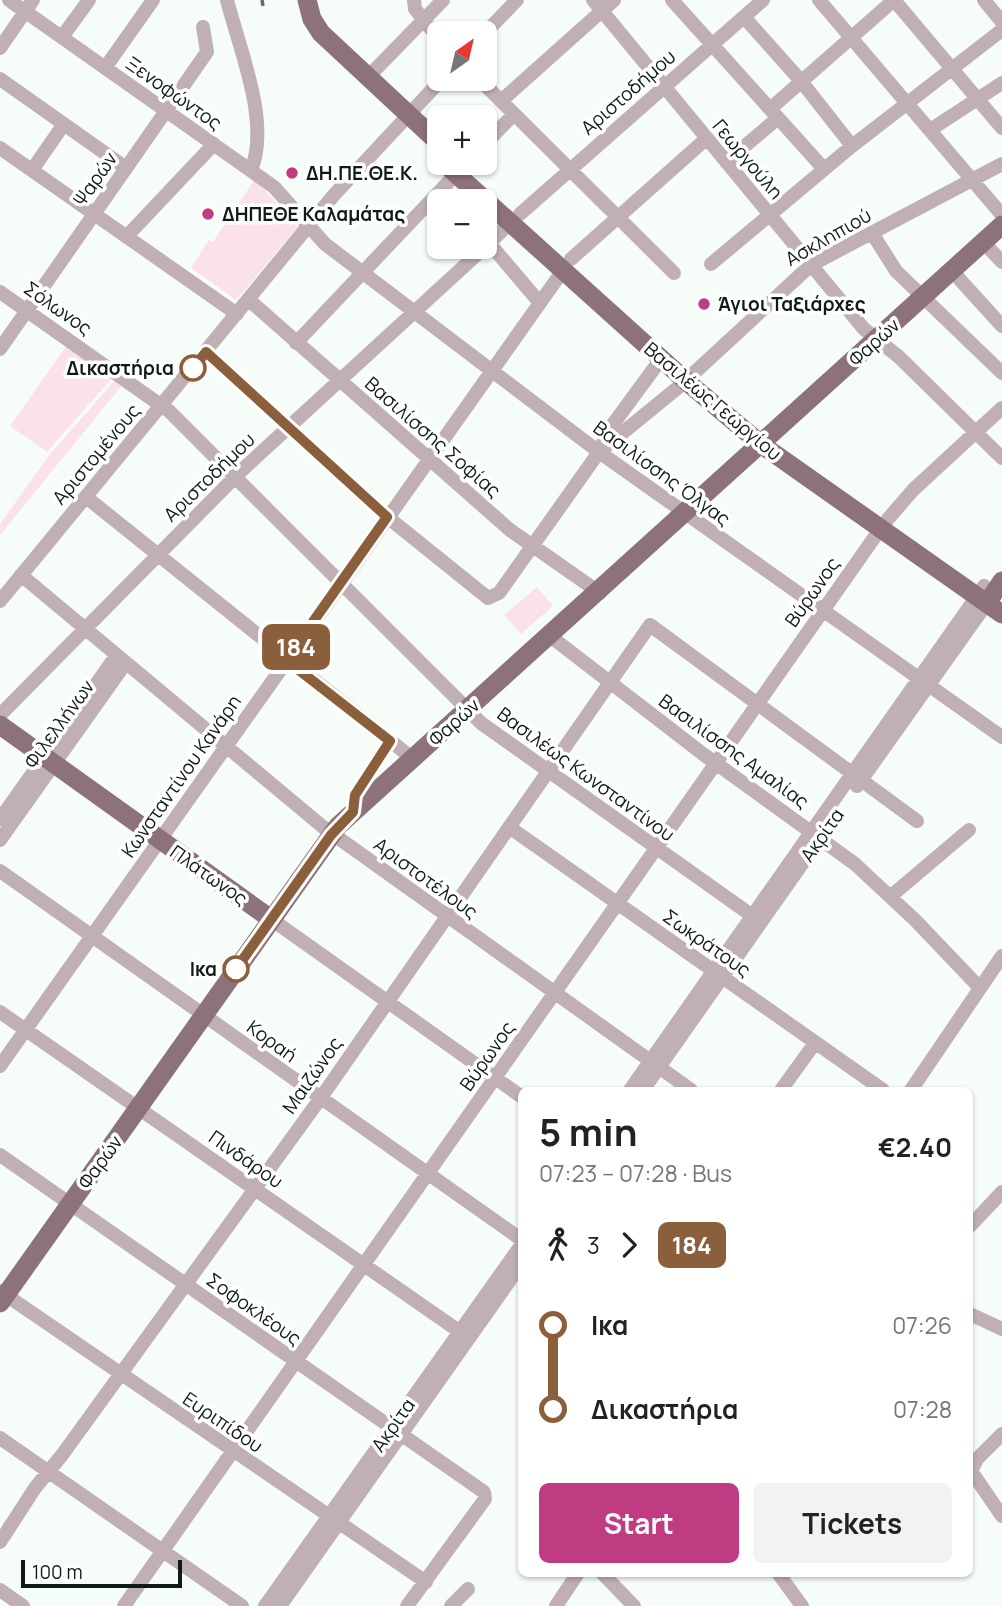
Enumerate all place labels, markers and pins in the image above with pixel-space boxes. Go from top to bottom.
place label: ΔΗ.ΠΕ.ΘΕ.Κ. [306,160,418,186]
marker: ΔΗ.ΠΕ.ΘΕ.Κ. [284,165,300,181]
place label: ΔΗΠΕΘΕ Καλαμάτας [222,201,405,227]
marker: ΔΗΠΕΘΕ Καλαμάτας [200,206,216,222]
place label: Άγιοι Ταξιάρχες [718,291,866,317]
marker: Άγιοι Ταξιάρχες [696,296,712,312]
place label: Δικαστήρια [66,355,174,381]
marker: Δικαστήρια [180,355,206,381]
place label: Ικα [190,956,217,982]
marker: Ικα [223,956,249,982]

